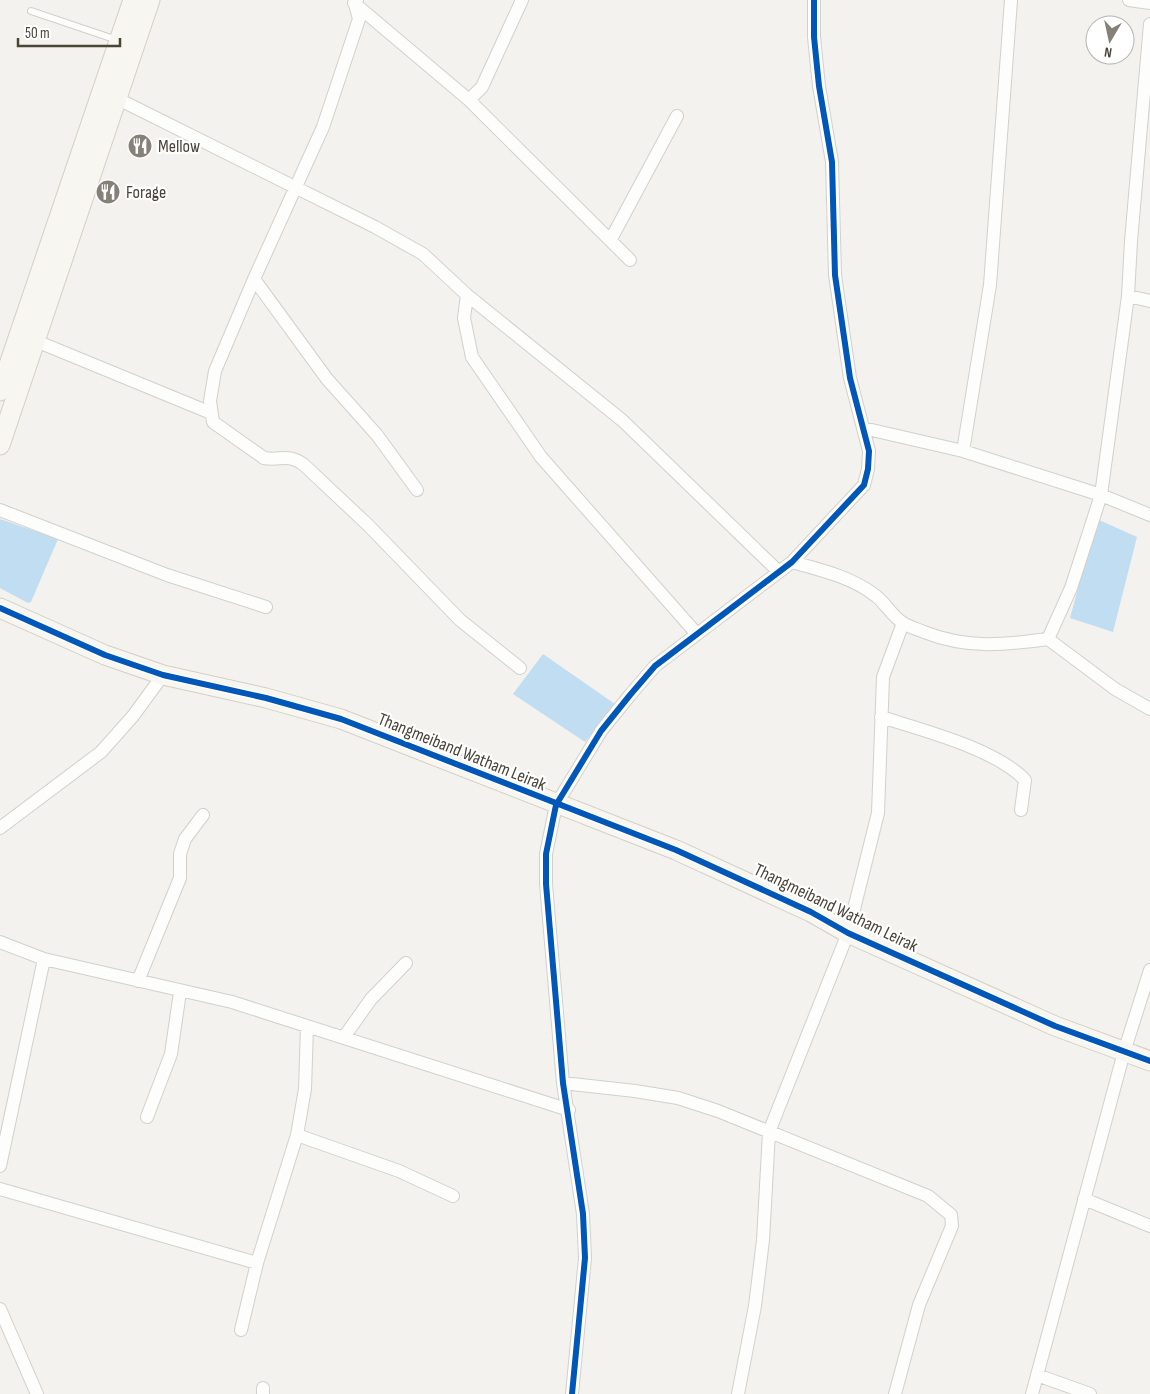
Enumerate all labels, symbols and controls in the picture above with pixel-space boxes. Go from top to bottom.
scale bar [18,15,120,47]
north arrow [1085,15,1135,65]
text: 50 m [25,24,50,43]
text: N [1103,43,1113,61]
restaurant icon: Mellow [127,133,153,159]
place label: Mellow [158,136,200,157]
restaurant icon: Forage [95,179,121,205]
place label: Forage [126,182,166,203]
street label: Thangmeiband Watham Leirak [375,709,549,795]
street label: Thangmeiband Watham Leirak [751,859,921,957]

